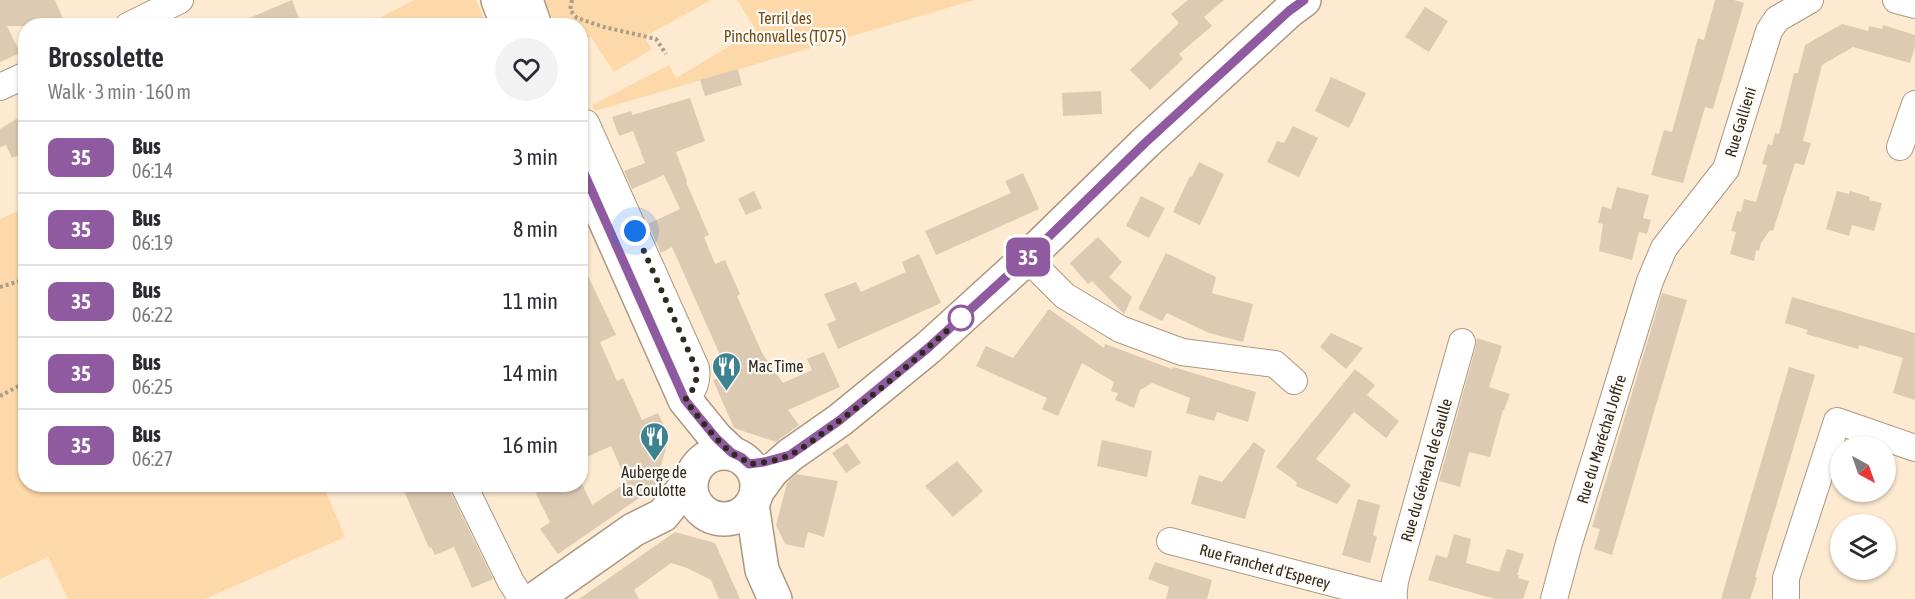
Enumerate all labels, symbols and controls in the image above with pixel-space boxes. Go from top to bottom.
park label: Terril des Pinchonvalles (T075) [724,9,846,46]
button: heart [495,38,558,101]
text: Brossolette [48,41,164,73]
text: Walk · 3 min · 160 m [48,80,191,103]
street label: Rue Gallieni [1721,85,1759,159]
text: Bus [132,133,161,159]
text: 3 min [513,144,558,170]
text: 35 [71,145,91,169]
text: 06:14 [132,159,173,182]
text: Bus [132,205,161,231]
text: 8 min [513,216,558,242]
your location [620,216,650,246]
text: 35 [71,217,91,241]
text: 06:19 [132,231,173,254]
line badge: 35 [1001,238,1055,276]
text: 35 [1018,245,1038,269]
text: Bus [132,277,161,303]
text: 11 min [503,288,558,314]
text: 35 [71,289,91,313]
text: 06:22 [132,303,173,326]
unlabelled marker [948,305,974,331]
text: Bus [132,349,161,375]
restaurant icon: Mac Time [711,350,743,392]
place label: Mac Time [748,357,803,375]
text: 14 min [503,360,558,386]
text: 35 [71,361,91,385]
street label: Rue du Maréchal Joffre [1573,372,1629,506]
text: 06:25 [132,375,173,398]
street label: Rue du Général de Gaulle [1397,396,1455,544]
restaurant icon: Auberge de la Coulotte [638,420,670,462]
text: Bus [132,421,161,447]
text: 16 min [503,432,558,458]
text: 35 [71,433,91,457]
north arrow [1830,436,1896,502]
map controls [1830,436,1896,580]
text: 06:27 [132,447,173,470]
place label: Auberge de la Coulotte [621,463,687,499]
button: layers [1830,514,1896,580]
street label: Rue Franchet d'Esperey [1197,540,1333,593]

